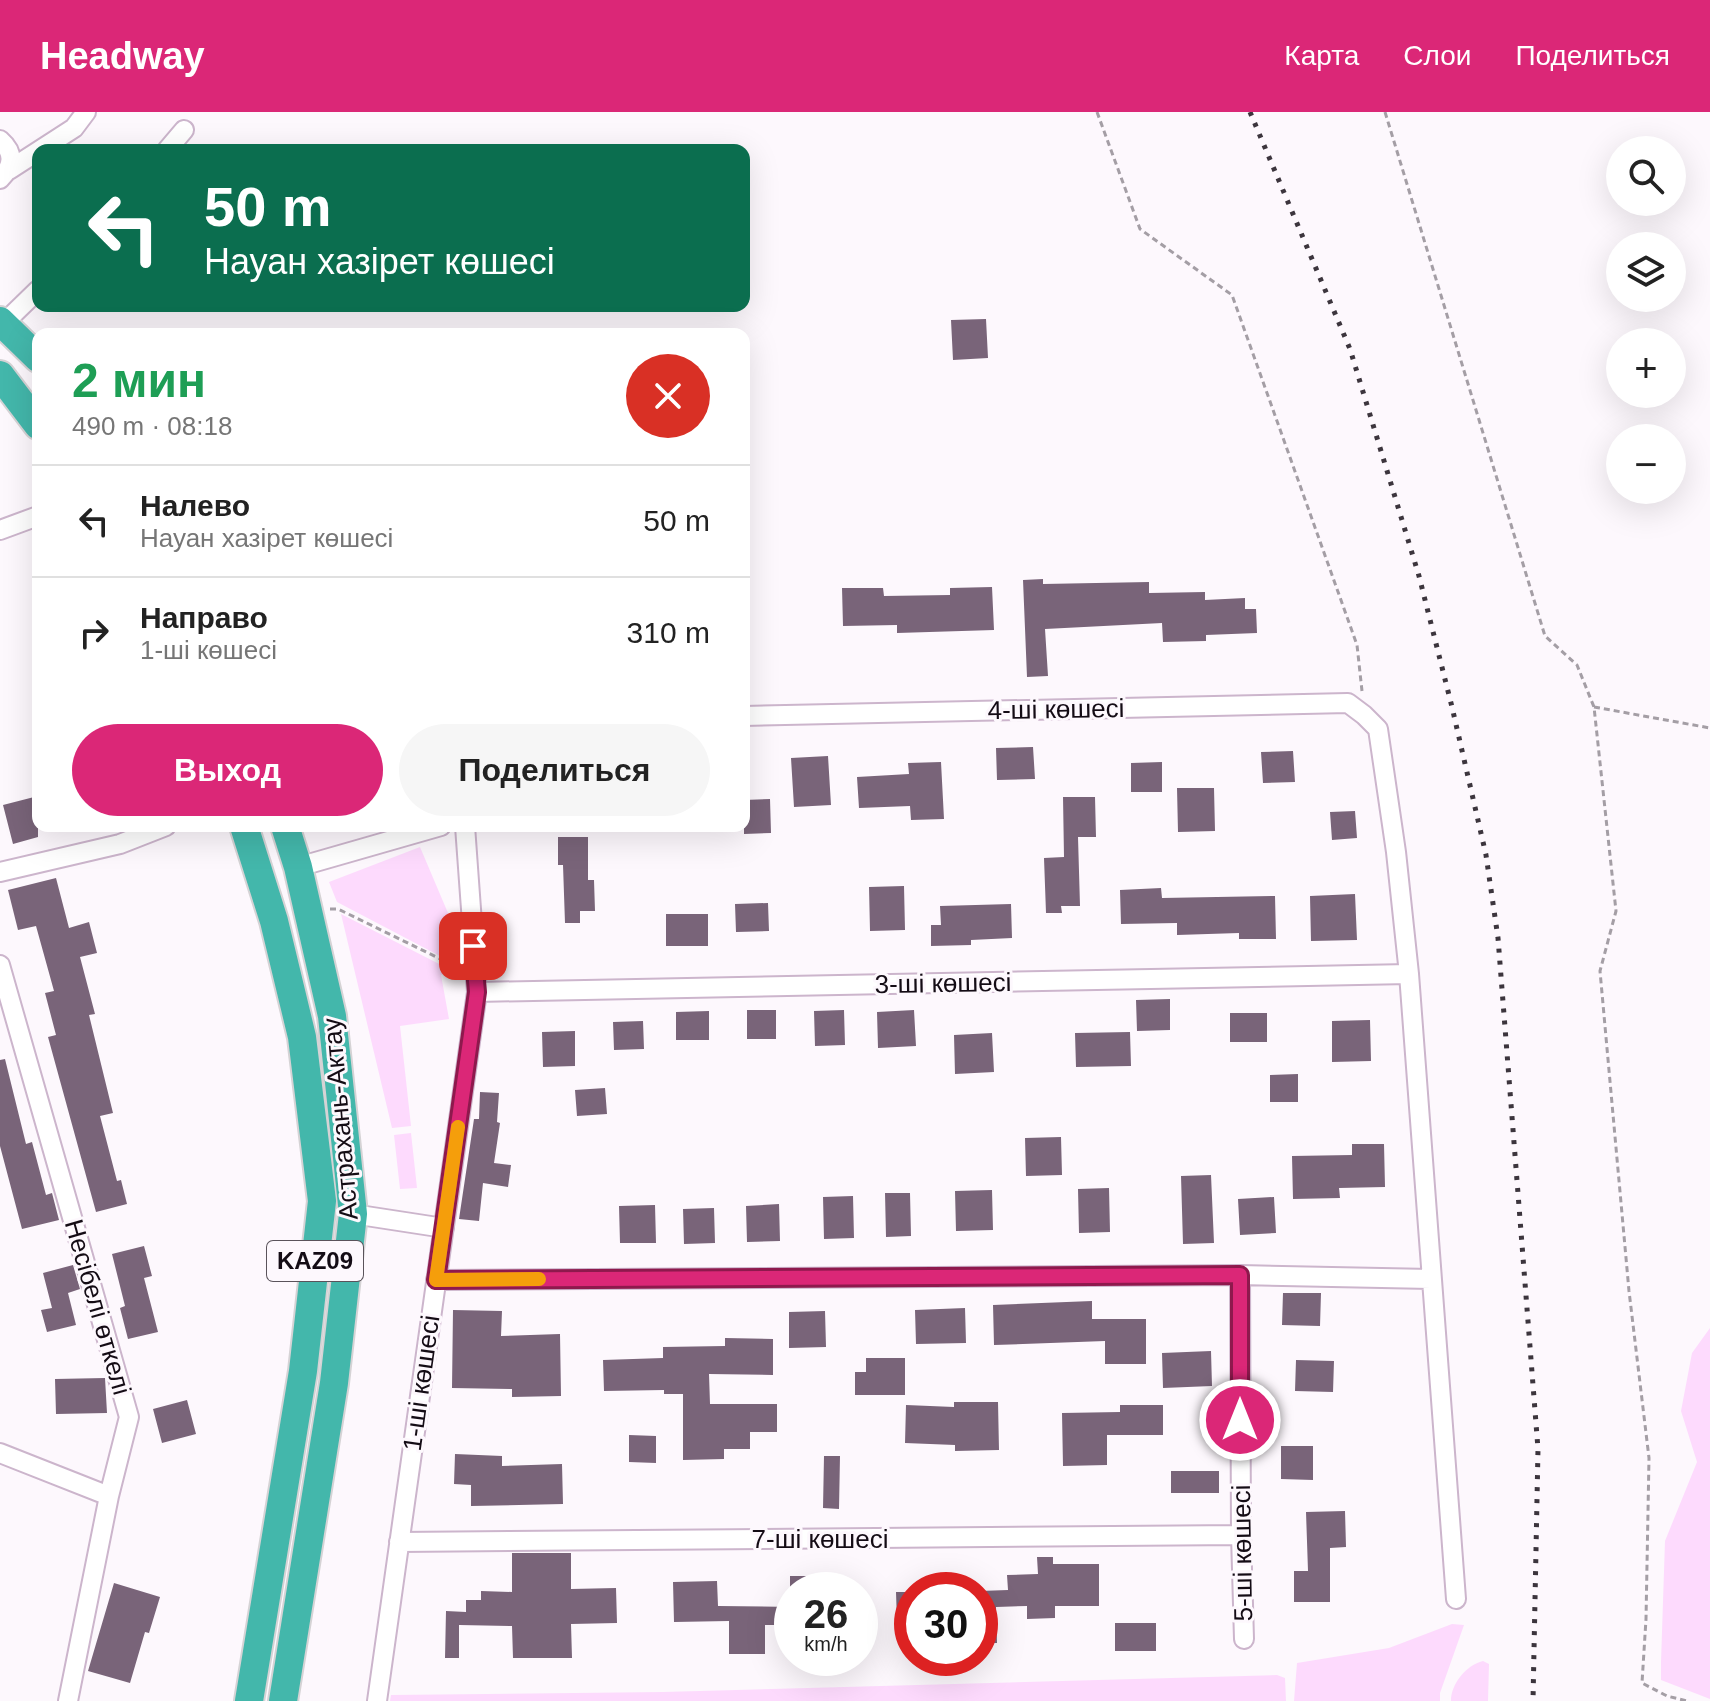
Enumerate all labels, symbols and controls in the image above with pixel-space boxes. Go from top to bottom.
text: Headway [40,35,205,77]
text: Карта [1284,40,1359,71]
text: Слои [1403,40,1471,71]
text: Поделиться [1515,40,1670,71]
map controls [1606,136,1686,504]
button: search [1606,136,1686,216]
text: 50 m [204,175,332,238]
icon: left [72,176,176,280]
button: layers [1606,232,1686,312]
text: Науан хазірет көшесі [204,241,555,282]
button: + [1606,328,1686,408]
text: 2 мин [72,354,206,407]
button: close [626,354,710,438]
text: 490 m · 08:18 [72,411,232,441]
button: − [1606,424,1686,504]
text: Налево [140,489,250,522]
icon: left [72,499,116,543]
text: 50 m [643,504,710,537]
text: Науан хазірет көшесі [140,523,393,553]
text: Направо [140,601,268,634]
icon: right [72,611,116,655]
text: 310 m [627,616,710,649]
text: 1-шi көшесі [140,635,277,665]
street label: 4-шi көшесі [987,693,1125,725]
button: Выход [72,724,383,816]
button: Поделиться [399,724,710,816]
pin [439,912,507,980]
icon: arrive [451,924,495,968]
street label: 3-шi көшесі [874,967,1012,999]
street label: Астрахань-Актау [316,1017,364,1221]
street label: Несібелі өткелі [59,1216,137,1398]
road number: KAZ09 [267,1241,363,1281]
street label: 1-шi көшесі [397,1313,445,1453]
position arrow [1198,1378,1282,1462]
street label: 5-шi көшесі [1226,1484,1258,1622]
street label: 7-шi көшесі [752,1524,888,1554]
speed limit sign: 30 [894,1572,998,1676]
text: 26 [804,1592,848,1636]
text: km/h [804,1633,848,1655]

